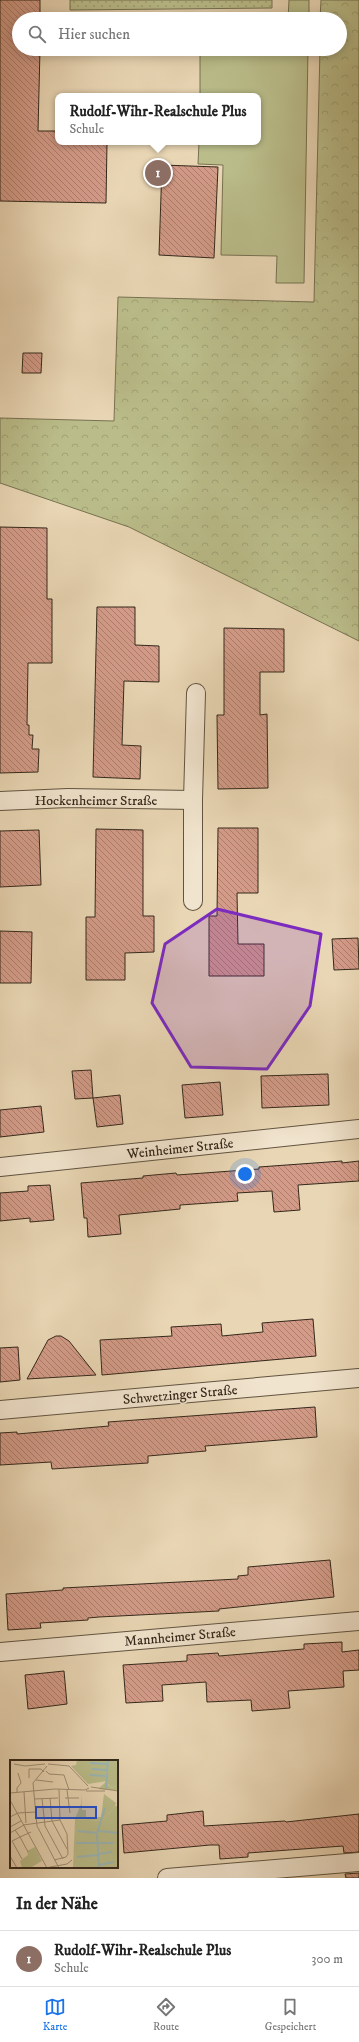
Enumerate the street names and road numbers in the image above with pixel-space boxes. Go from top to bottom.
street label: Hockenheimer Straße [35,792,158,810]
street label: Weinheimer Straße [125,1134,235,1164]
street label: Schwetzinger Straße [122,1381,238,1409]
street label: Mannheimer Straße [124,1623,237,1651]

